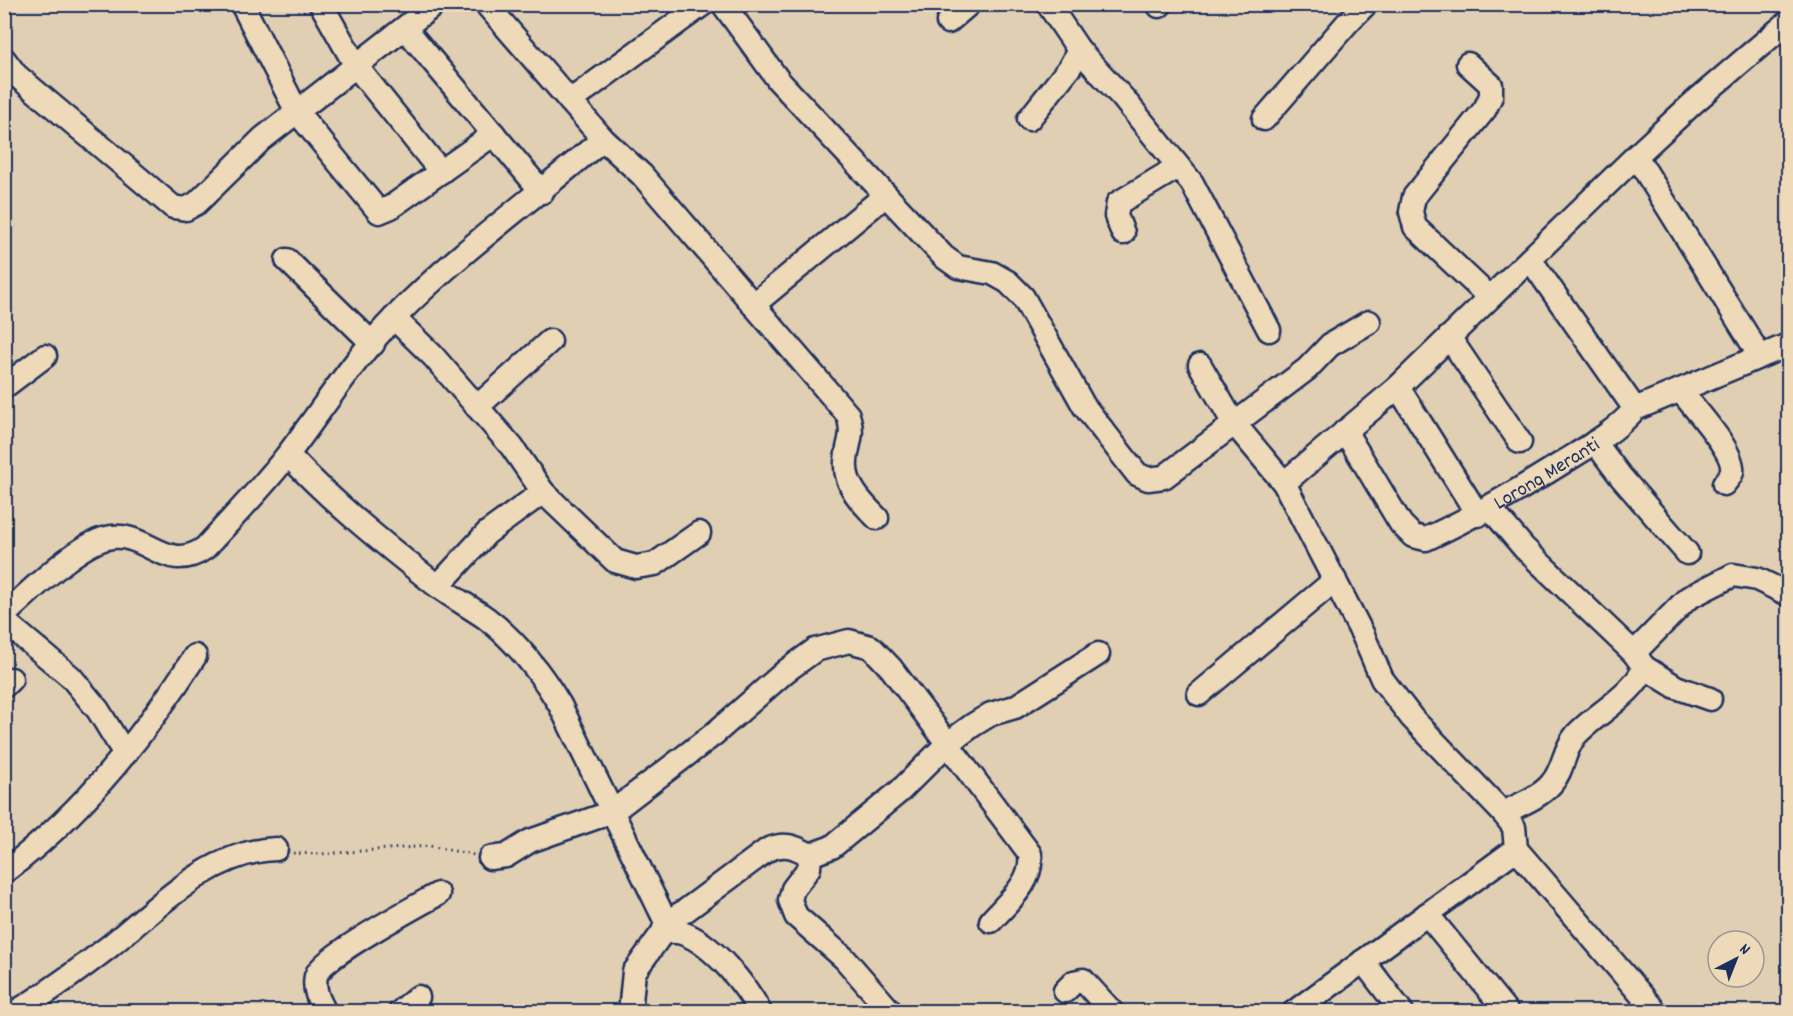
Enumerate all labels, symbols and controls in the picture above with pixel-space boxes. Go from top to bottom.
street label: Lorong Meranti [1489,431,1607,519]
north arrow [1706,929,1766,989]
text: N [1734,939,1755,961]

